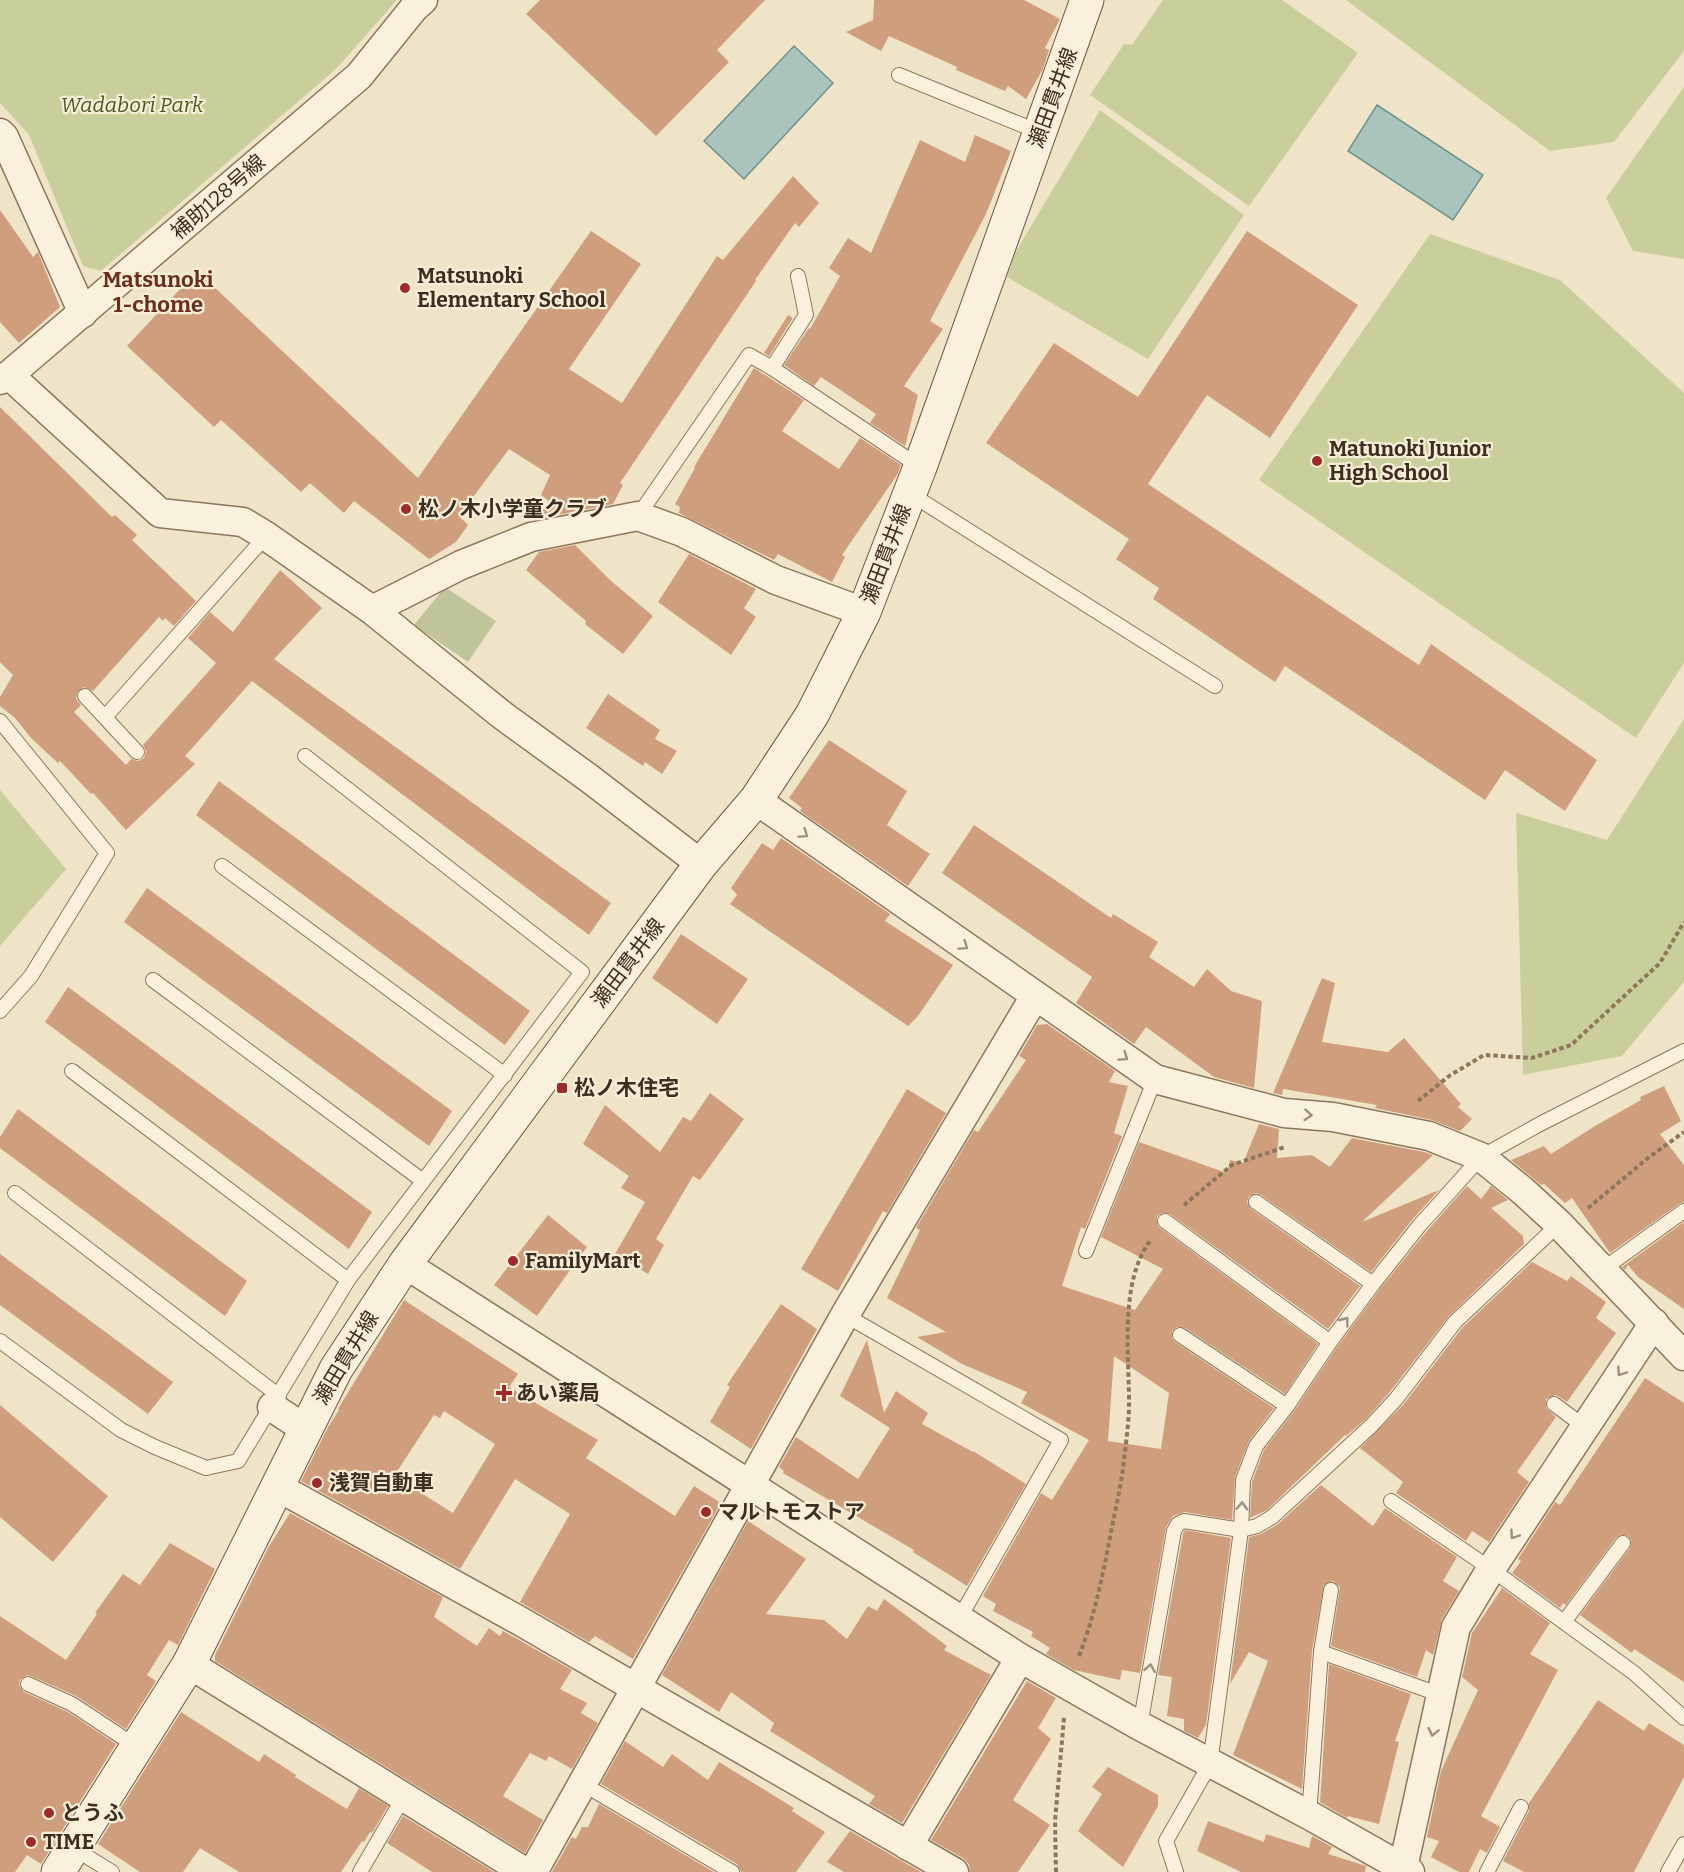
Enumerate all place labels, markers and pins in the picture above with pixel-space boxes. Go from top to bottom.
place label: Matsunoki Elementary School [417,263,606,313]
marker: Matsunoki Elementary School [398,281,412,295]
place label: Matunoki Junior High School [1329,436,1491,486]
marker: Matunoki Junior High School [1310,454,1324,468]
place label: 松ノ木小学童クラブ [418,496,607,522]
marker: 松ノ木小学童クラブ [399,502,413,516]
place label: 松ノ木住宅 [574,1075,679,1101]
marker: 松ノ木住宅 [555,1081,569,1095]
place label: FamilyMart [525,1248,641,1274]
marker: FamilyMart [506,1254,520,1268]
place label: あい薬局 [516,1380,600,1406]
marker: あい薬局 [497,1386,511,1400]
place label: 浅賀自動車 [329,1470,434,1496]
marker: 浅賀自動車 [310,1476,324,1490]
place label: マルトモストア [718,1499,865,1525]
marker: マルトモストア [699,1505,713,1519]
place label: とうふ [61,1800,124,1826]
marker: とうふ [42,1806,56,1820]
place label: TIME [43,1829,94,1855]
marker: TIME [24,1835,38,1849]

